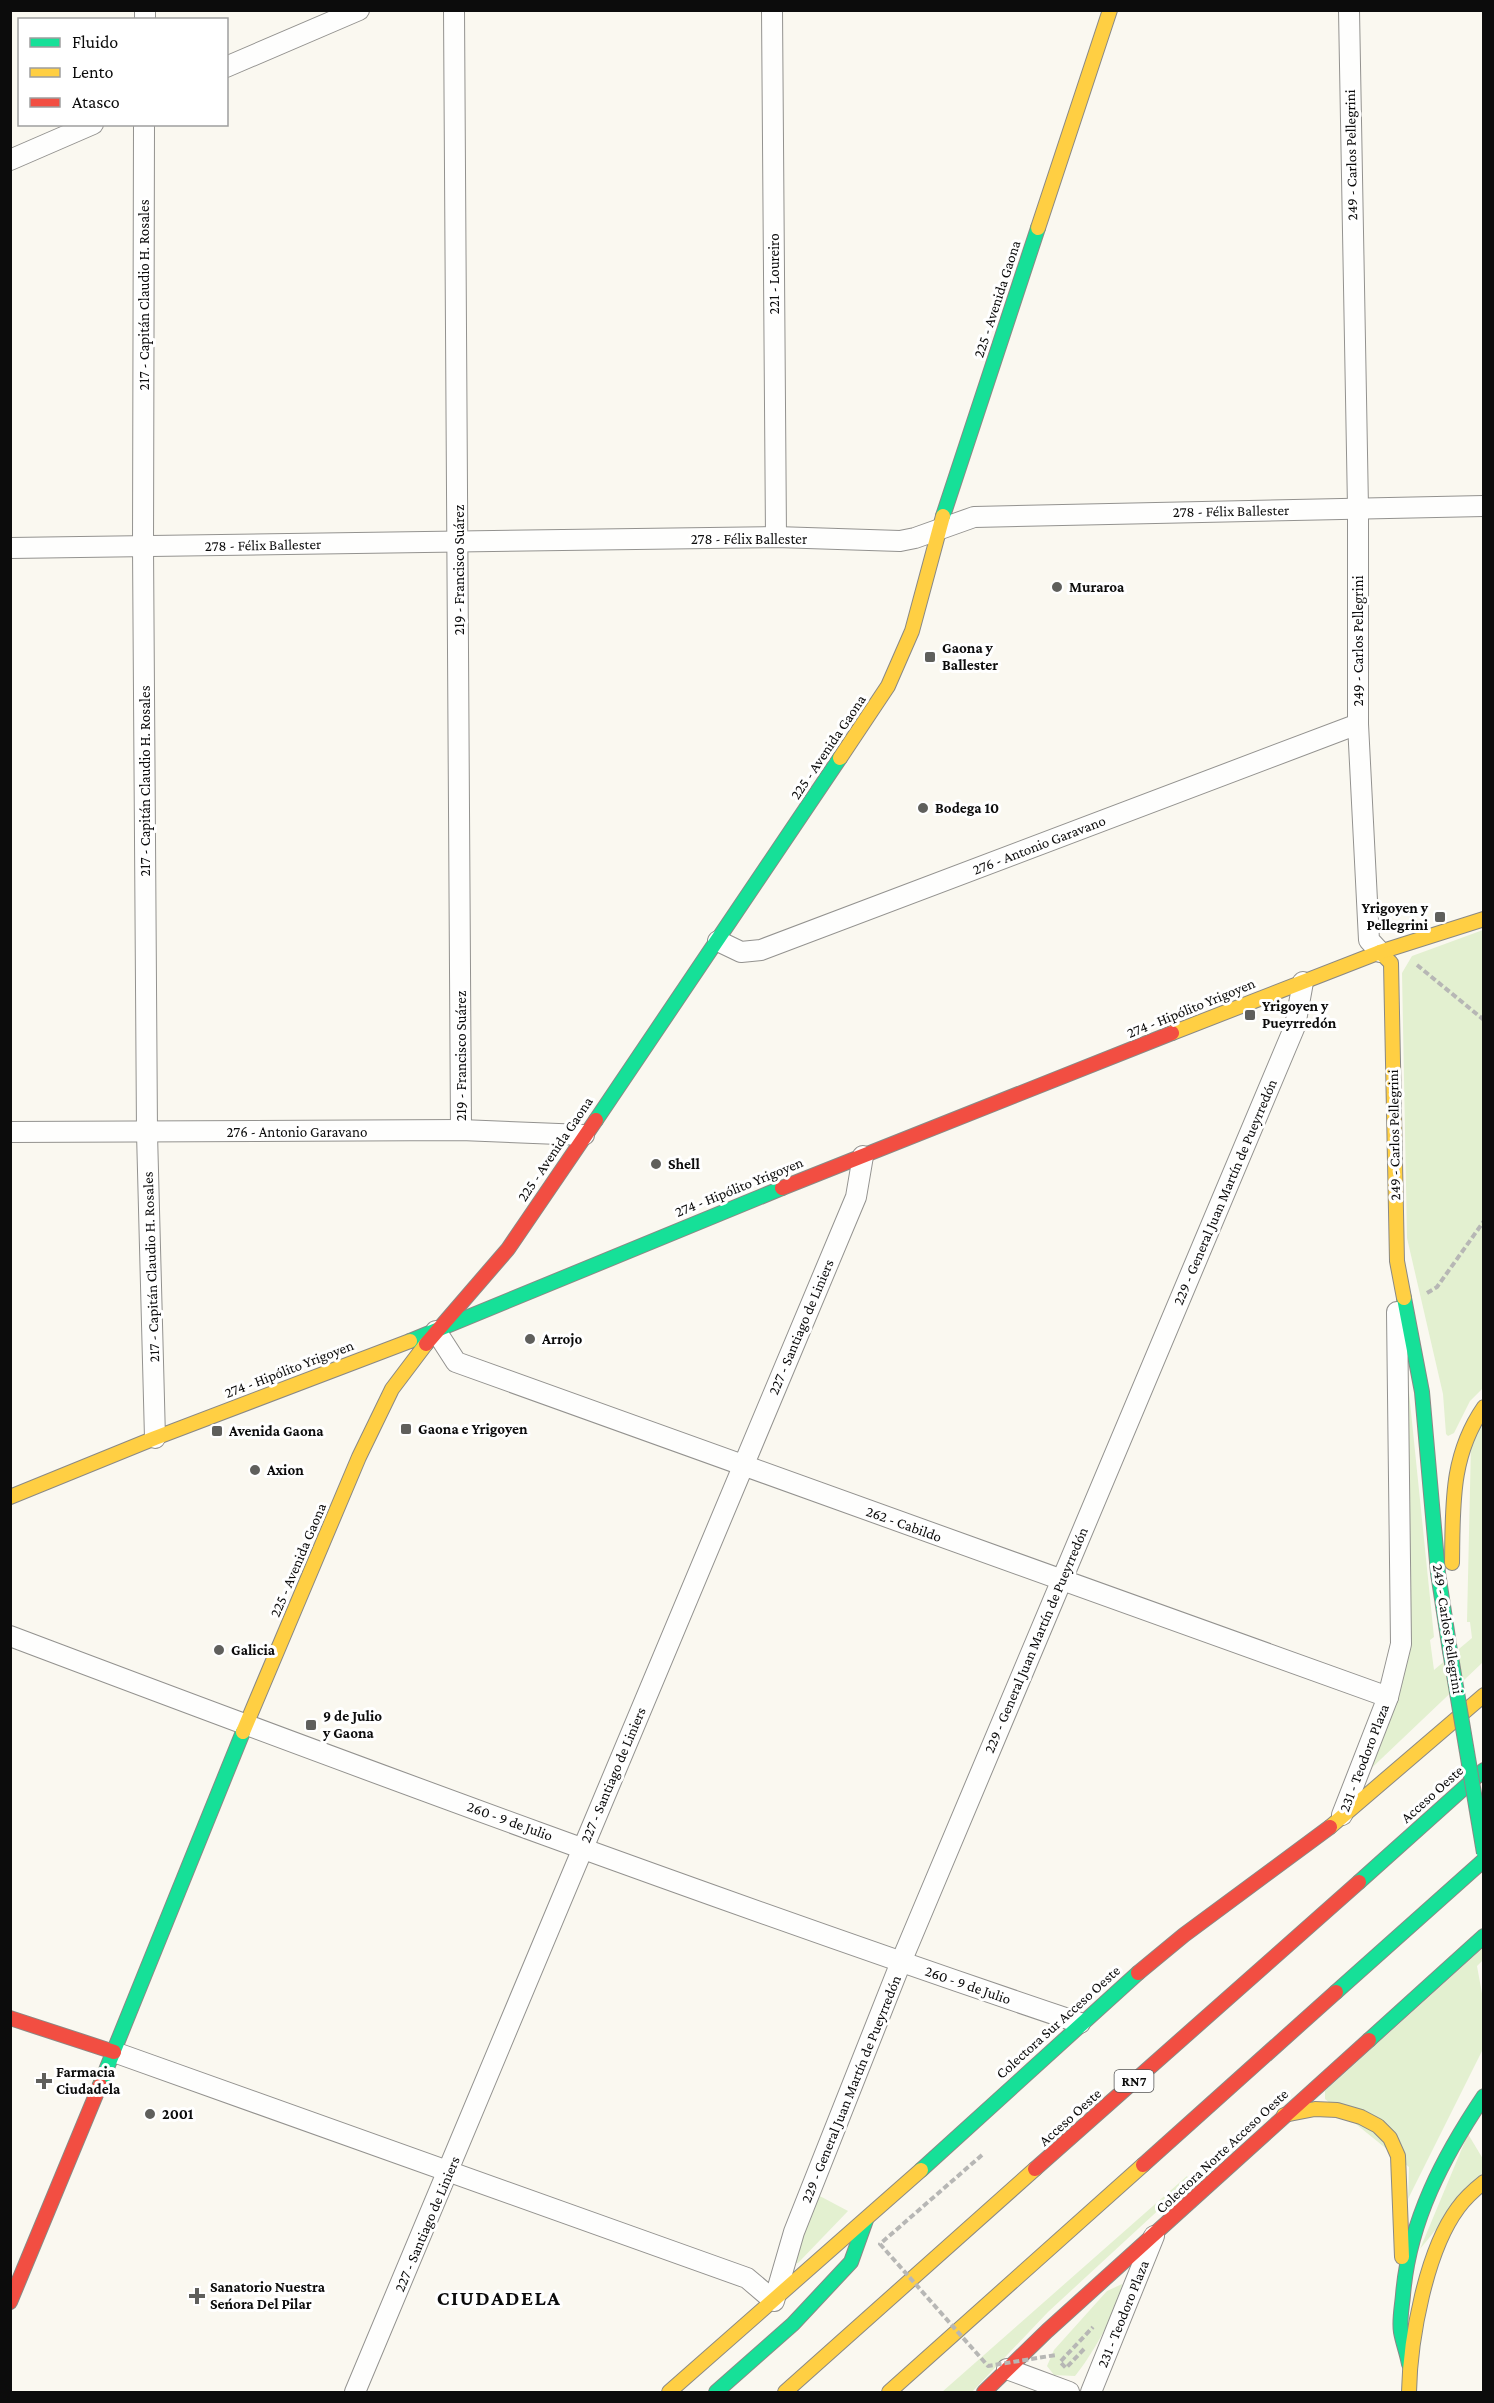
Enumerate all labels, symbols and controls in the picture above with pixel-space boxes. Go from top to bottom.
legend [18,18,228,126]
text: Fluido [72,32,118,52]
text: Lento [72,62,113,82]
street label: 249 - Carlos Pellegrini [1342,89,1361,221]
text: Atasco [72,92,120,112]
street label: 217 - Capitán Claudio H. Rosales [136,199,153,391]
street label: 221 - Loureiro [766,233,782,315]
street label: 225 - Avenida Gaona [970,238,1024,360]
street label: 278 - Félix Ballester [1173,502,1290,520]
street label: 219 - Francisco Suárez [451,505,467,635]
street label: 278 - Félix Ballester [691,531,808,547]
street label: 278 - Félix Ballester [205,536,322,554]
street label: 249 - Carlos Pellegrini [1350,575,1367,707]
place label: Muraroa [1069,579,1125,595]
marker: Muraroa [1050,580,1064,594]
place label: Gaona y Ballester [942,640,998,673]
marker: Gaona y Ballester [923,650,937,664]
street label: 217 - Capitán Claudio H. Rosales [137,685,154,877]
street label: 225 - Avenida Gaona [787,692,869,802]
place label: Bodega 10 [935,800,999,816]
marker: Bodega 10 [916,801,930,815]
street label: 276 - Antonio Garavano [970,812,1108,878]
place label: Yrigoyen y Pellegrini [1362,900,1429,933]
marker: Yrigoyen y Pellegrini [1433,910,1447,924]
street label: 274 - Hipólito Yrigoyen [1125,975,1258,1042]
street label: 219 - Francisco Suárez [453,991,469,1121]
place label: Yrigoyen y Pueyrredón [1262,998,1337,1031]
marker: Yrigoyen y Pueyrredón [1243,1008,1257,1022]
street label: 249 - Carlos Pellegrini [1385,1069,1404,1201]
street label: 229 - General Juan Martín de Pueyrredón [1170,1077,1281,1308]
street label: 225 - Avenida Gaona [514,1094,596,1204]
street label: 276 - Antonio Garavano [226,1124,368,1140]
street label: 274 - Hipólito Yrigoyen [673,1154,806,1221]
place label: Shell [668,1156,700,1172]
marker: Shell [649,1157,663,1171]
street label: 217 - Capitán Claudio H. Rosales [140,1171,163,1363]
street label: 227 - Santiago de Liniers [765,1257,838,1398]
place label: Arrojo [541,1331,583,1348]
marker: Arrojo [523,1332,537,1346]
street label: 274 - Hipólito Yrigoyen [222,1337,356,1402]
place label: Gaona e Yrigoyen [418,1421,528,1437]
marker: Gaona e Yrigoyen [399,1422,413,1436]
place label: Avenida Gaona [228,1423,324,1439]
marker: Avenida Gaona [210,1424,224,1438]
place label: Axion [266,1462,304,1478]
marker: Axion [248,1463,262,1477]
street label: 225 - Avenida Gaona [267,1500,329,1619]
street label: 262 - Cabildo [864,1503,944,1545]
street label: 229 - General Juan Martín de Pueyrredón [981,1525,1092,1756]
street label: 249 - Carlos Pellegrini [1429,1563,1466,1695]
place label: Galicia [231,1642,276,1658]
marker: Galicia [212,1643,226,1657]
street label: 231 - Teodoro Plaza [1336,1702,1392,1814]
street label: 227 - Santiago de Liniers [577,1705,650,1846]
place label: 9 de Julio y Gaona [322,1708,382,1741]
marker: 9 de Julio y Gaona [304,1718,318,1732]
street label: Acceso Oeste [1398,1762,1466,1826]
street label: 260 - 9 de Julio [465,1798,555,1845]
street label: Colectora Sur Acceso Oeste [993,1962,1123,2082]
street label: 260 - 9 de Julio [923,1963,1013,2008]
street label: 229 - General Juan Martín de Pueyrredón [798,1973,905,2205]
place label: Farmacia Ciudadela [56,2064,121,2097]
road number: RN7 [1114,2070,1154,2092]
marker: Farmacia Ciudadela [37,2074,51,2088]
street label: Acceso Oeste [1036,2085,1104,2149]
street label: Colectora Norte Acceso Oeste [1153,2085,1292,2216]
place label: 2001 [162,2106,194,2122]
marker: 2001 [143,2107,157,2121]
street label: 227 - Santiago de Liniers [391,2154,464,2295]
street label: 231 - Teodoro Plaza [1094,2258,1152,2370]
place label: Sanatorio Nuestra Seńora Del Pilar [210,2279,326,2312]
district label: CIUDADELA [437,2286,561,2310]
marker: Sanatorio Nuestra Seńora Del Pilar [188,2287,206,2305]

